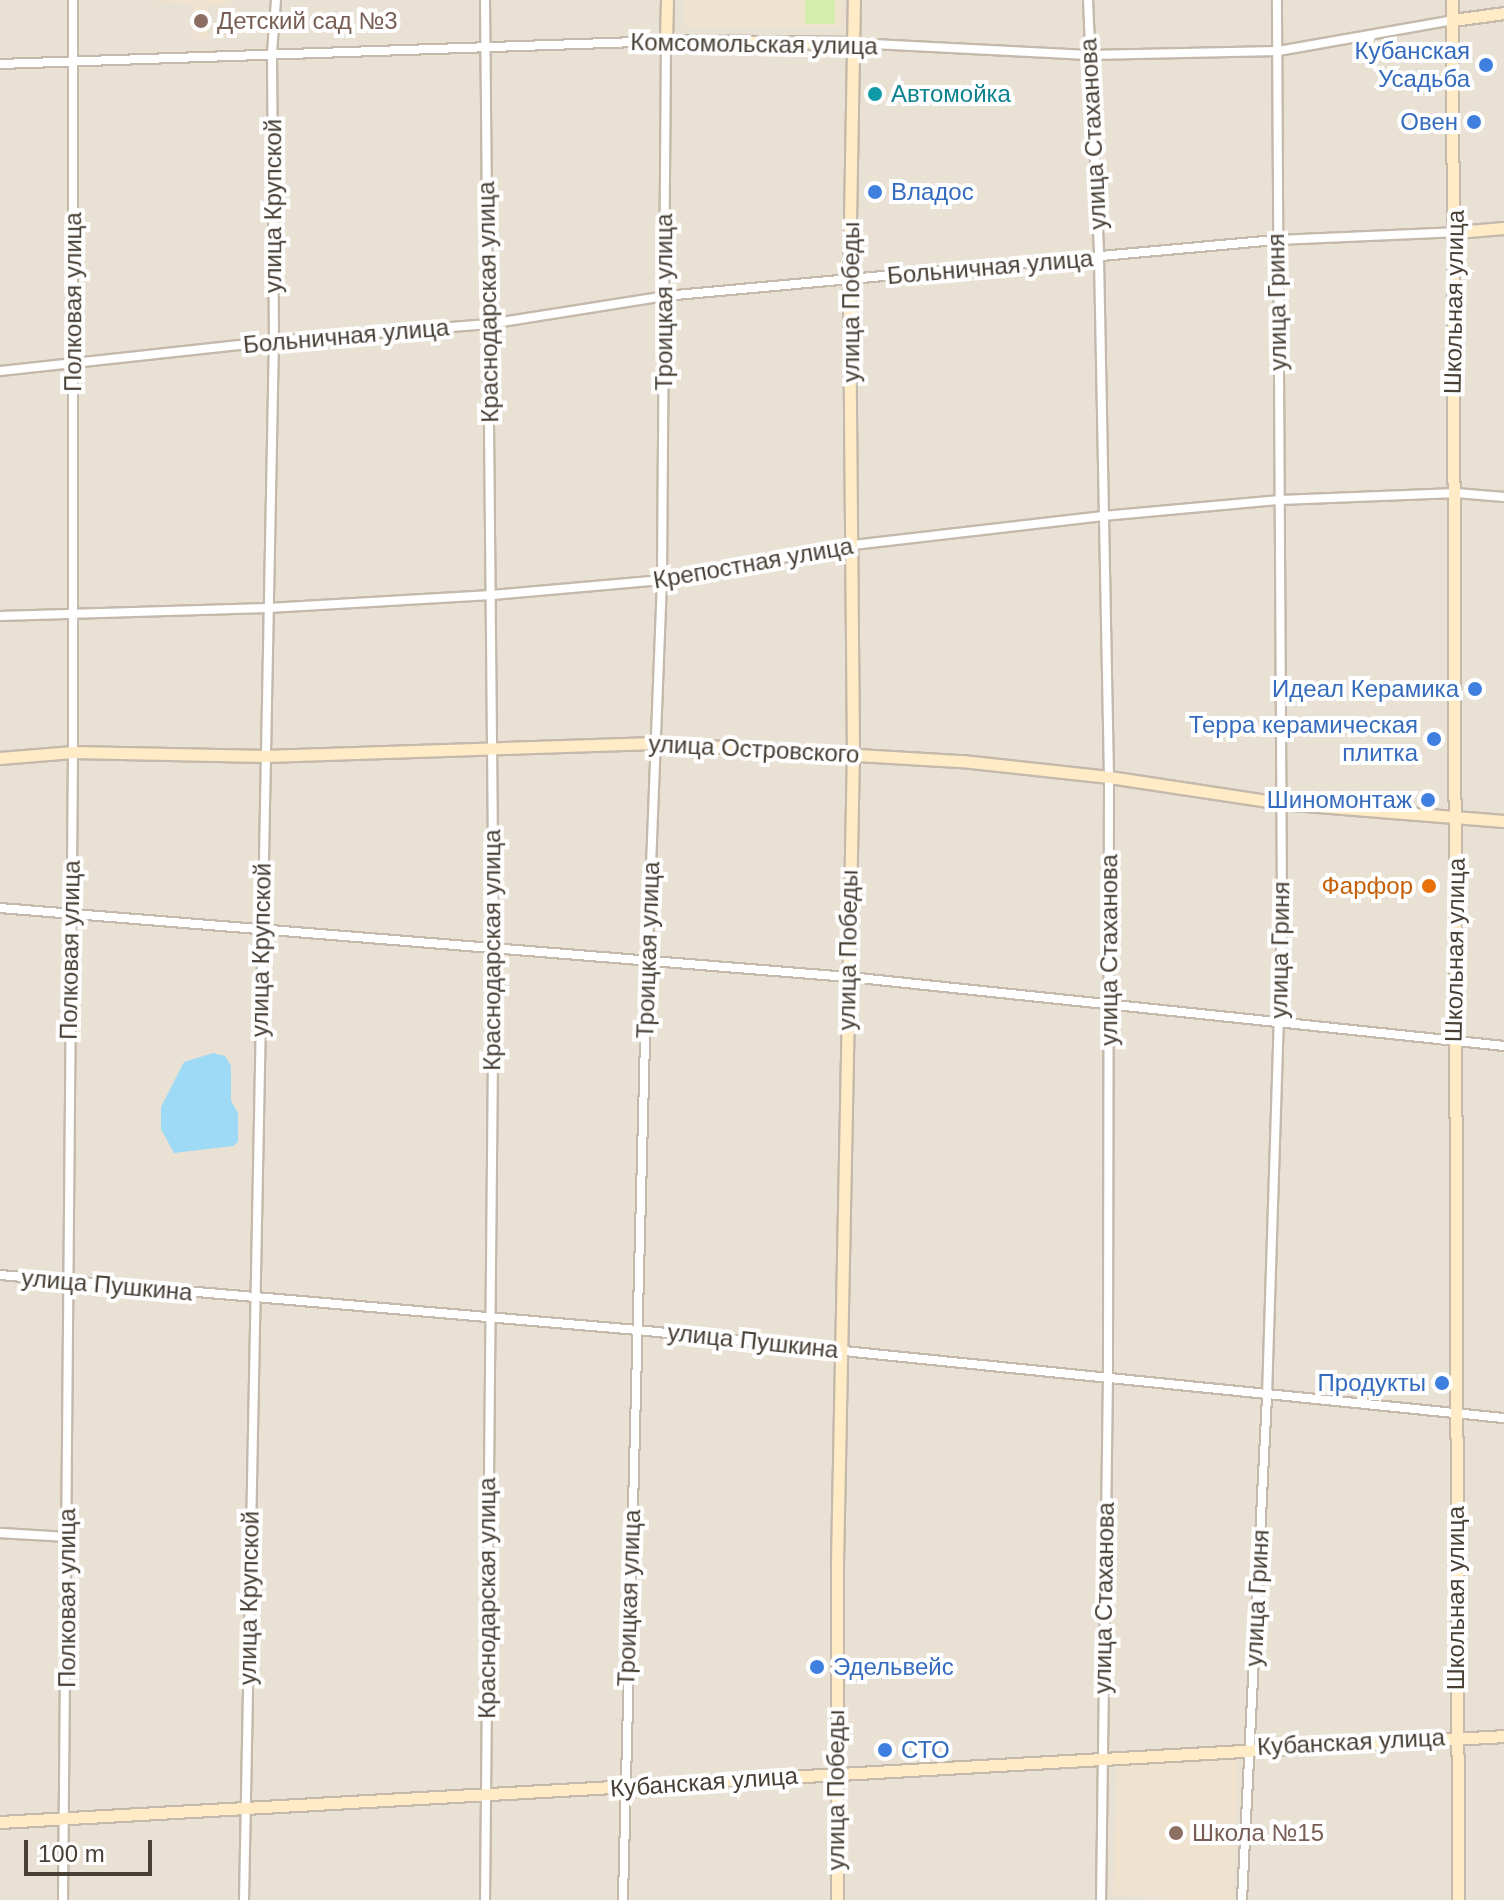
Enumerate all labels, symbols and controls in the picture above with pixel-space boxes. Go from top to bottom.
place label: Детский сад №3 [217,7,398,35]
marker: Детский сад №3 [192,12,210,30]
street label: Комсомольская улица [630,27,878,61]
place label: Кубанская Усадьба [1355,37,1470,93]
street label: улица Стаханова [1074,38,1112,230]
marker: Кубанская Усадьба [1477,56,1495,74]
place label: Автомойка [891,80,1011,108]
marker: Автомойка [866,85,884,103]
place label: Овен [1400,108,1458,136]
marker: Овен [1465,113,1483,131]
street label: улица Крупской [259,119,287,293]
place label: Владос [891,178,974,206]
street label: Краснодарская улица [471,181,505,423]
marker: Владос [866,183,884,201]
street label: Школьная улица [1438,210,1470,394]
street label: Полковая улица [59,212,87,392]
street label: Троицкая улица [650,213,678,391]
street label: улица Победы [837,222,865,382]
street label: улица Гриня [1261,233,1293,371]
street label: Больничная улица [886,244,1094,290]
street label: Больничная улица [242,313,450,359]
street label: Крепостная улица [651,531,855,595]
place label: Идеал Керамика [1272,675,1459,703]
marker: Идеал Керамика [1466,680,1484,698]
place label: Терра керамическая плитка [1189,711,1418,767]
street label: улица Островского [648,729,860,769]
marker: Терра керамическая плитка [1425,730,1443,748]
place label: Шиномонтаж [1267,786,1412,814]
marker: Шиномонтаж [1419,791,1437,809]
street label: Краснодарская улица [478,829,506,1071]
street label: улица Стаханова [1095,854,1123,1046]
street label: Школьная улица [1439,858,1471,1042]
street label: Полковая улица [54,860,86,1040]
street label: Троицкая улица [631,861,665,1039]
street label: улица Крупской [245,863,277,1037]
street label: улица Победы [832,869,864,1031]
place label: Фарфор [1322,872,1413,900]
marker: Фарфор [1420,877,1438,895]
street label: улица Гриня [1264,881,1296,1019]
street label: улица Пушкина [20,1263,194,1307]
street label: улица Пушкина [666,1318,840,1364]
place label: Продукты [1318,1369,1426,1397]
marker: Продукты [1433,1374,1451,1392]
street label: Краснодарская улица [473,1477,501,1719]
street label: улица Стаханова [1088,1502,1120,1694]
street label: Школьная улица [1442,1506,1470,1690]
street label: Полковая улица [53,1508,81,1688]
street label: Троицкая улица [612,1509,646,1687]
street label: улица Крупской [233,1511,265,1685]
street label: улица Гриня [1239,1529,1275,1667]
place label: Эдельвейс [833,1653,954,1681]
marker: Эдельвейс [808,1658,826,1676]
street label: улица Победы [822,1710,850,1870]
street label: Кубанская улица [1256,1723,1446,1761]
place label: СТО [901,1736,950,1764]
marker: СТО [876,1741,894,1759]
street label: Кубанская улица [609,1761,799,1803]
place label: Школа №15 [1192,1819,1324,1847]
scale bar [28,1824,156,1874]
marker: Школа №15 [1167,1824,1185,1842]
text: 100 m [38,1840,105,1867]

